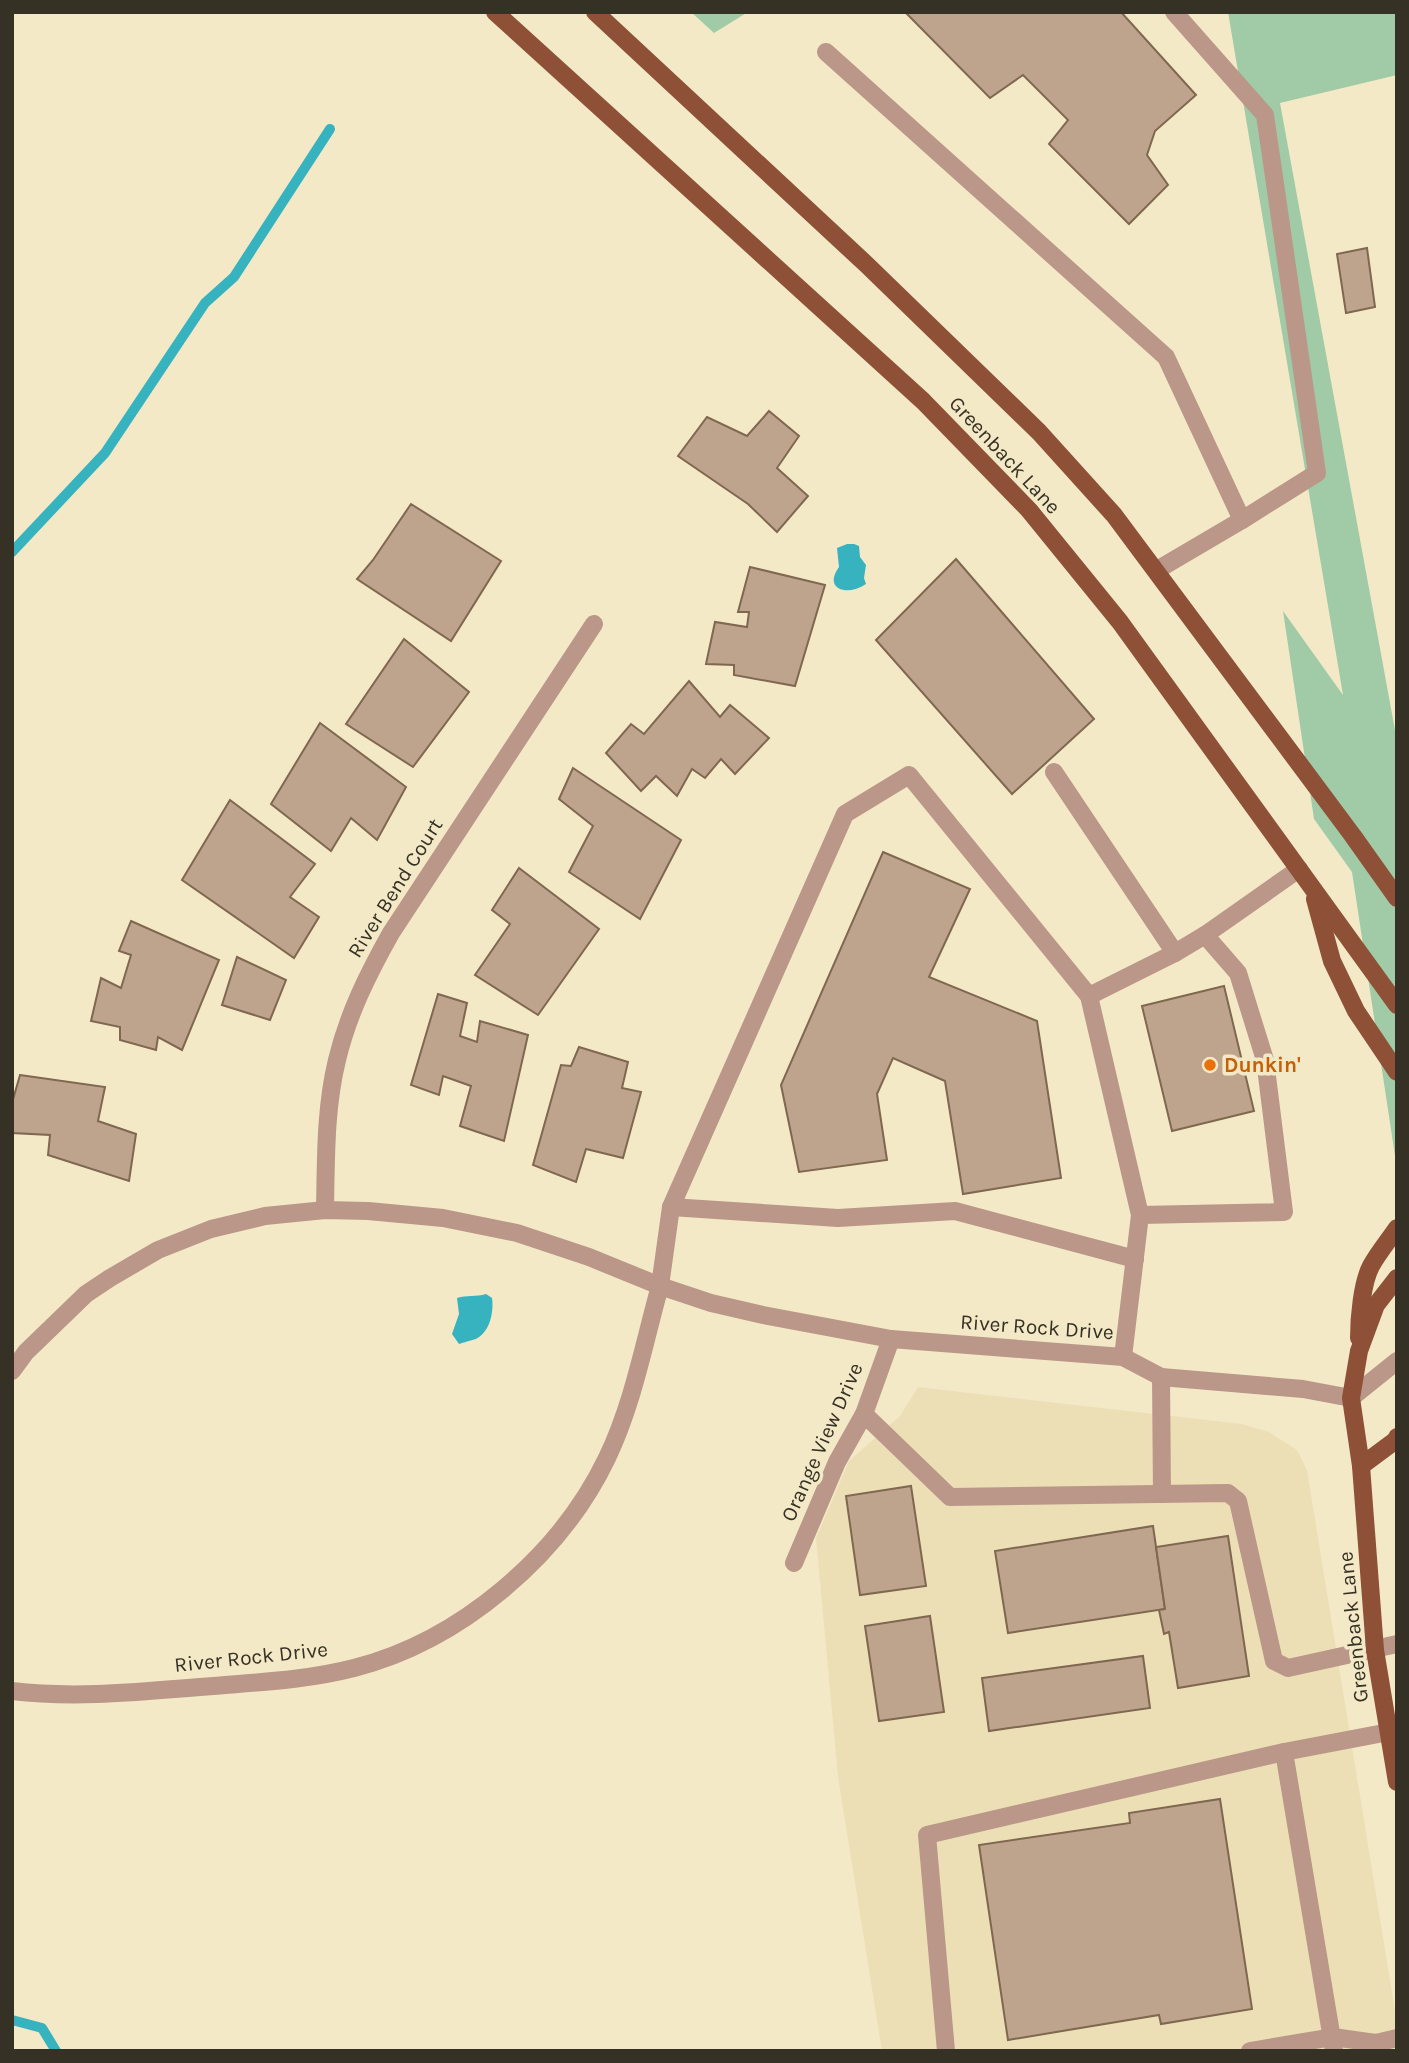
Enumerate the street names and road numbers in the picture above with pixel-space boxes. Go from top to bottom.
street label: Greenback Lane [944,391,1066,519]
street label: River Bend Court [343,814,447,962]
street label: River Rock Drive [959,1310,1115,1344]
street label: Orange View Drive [776,1359,868,1525]
street label: Greenback Lane [1333,1550,1373,1704]
street label: River Rock Drive [173,1637,329,1677]

